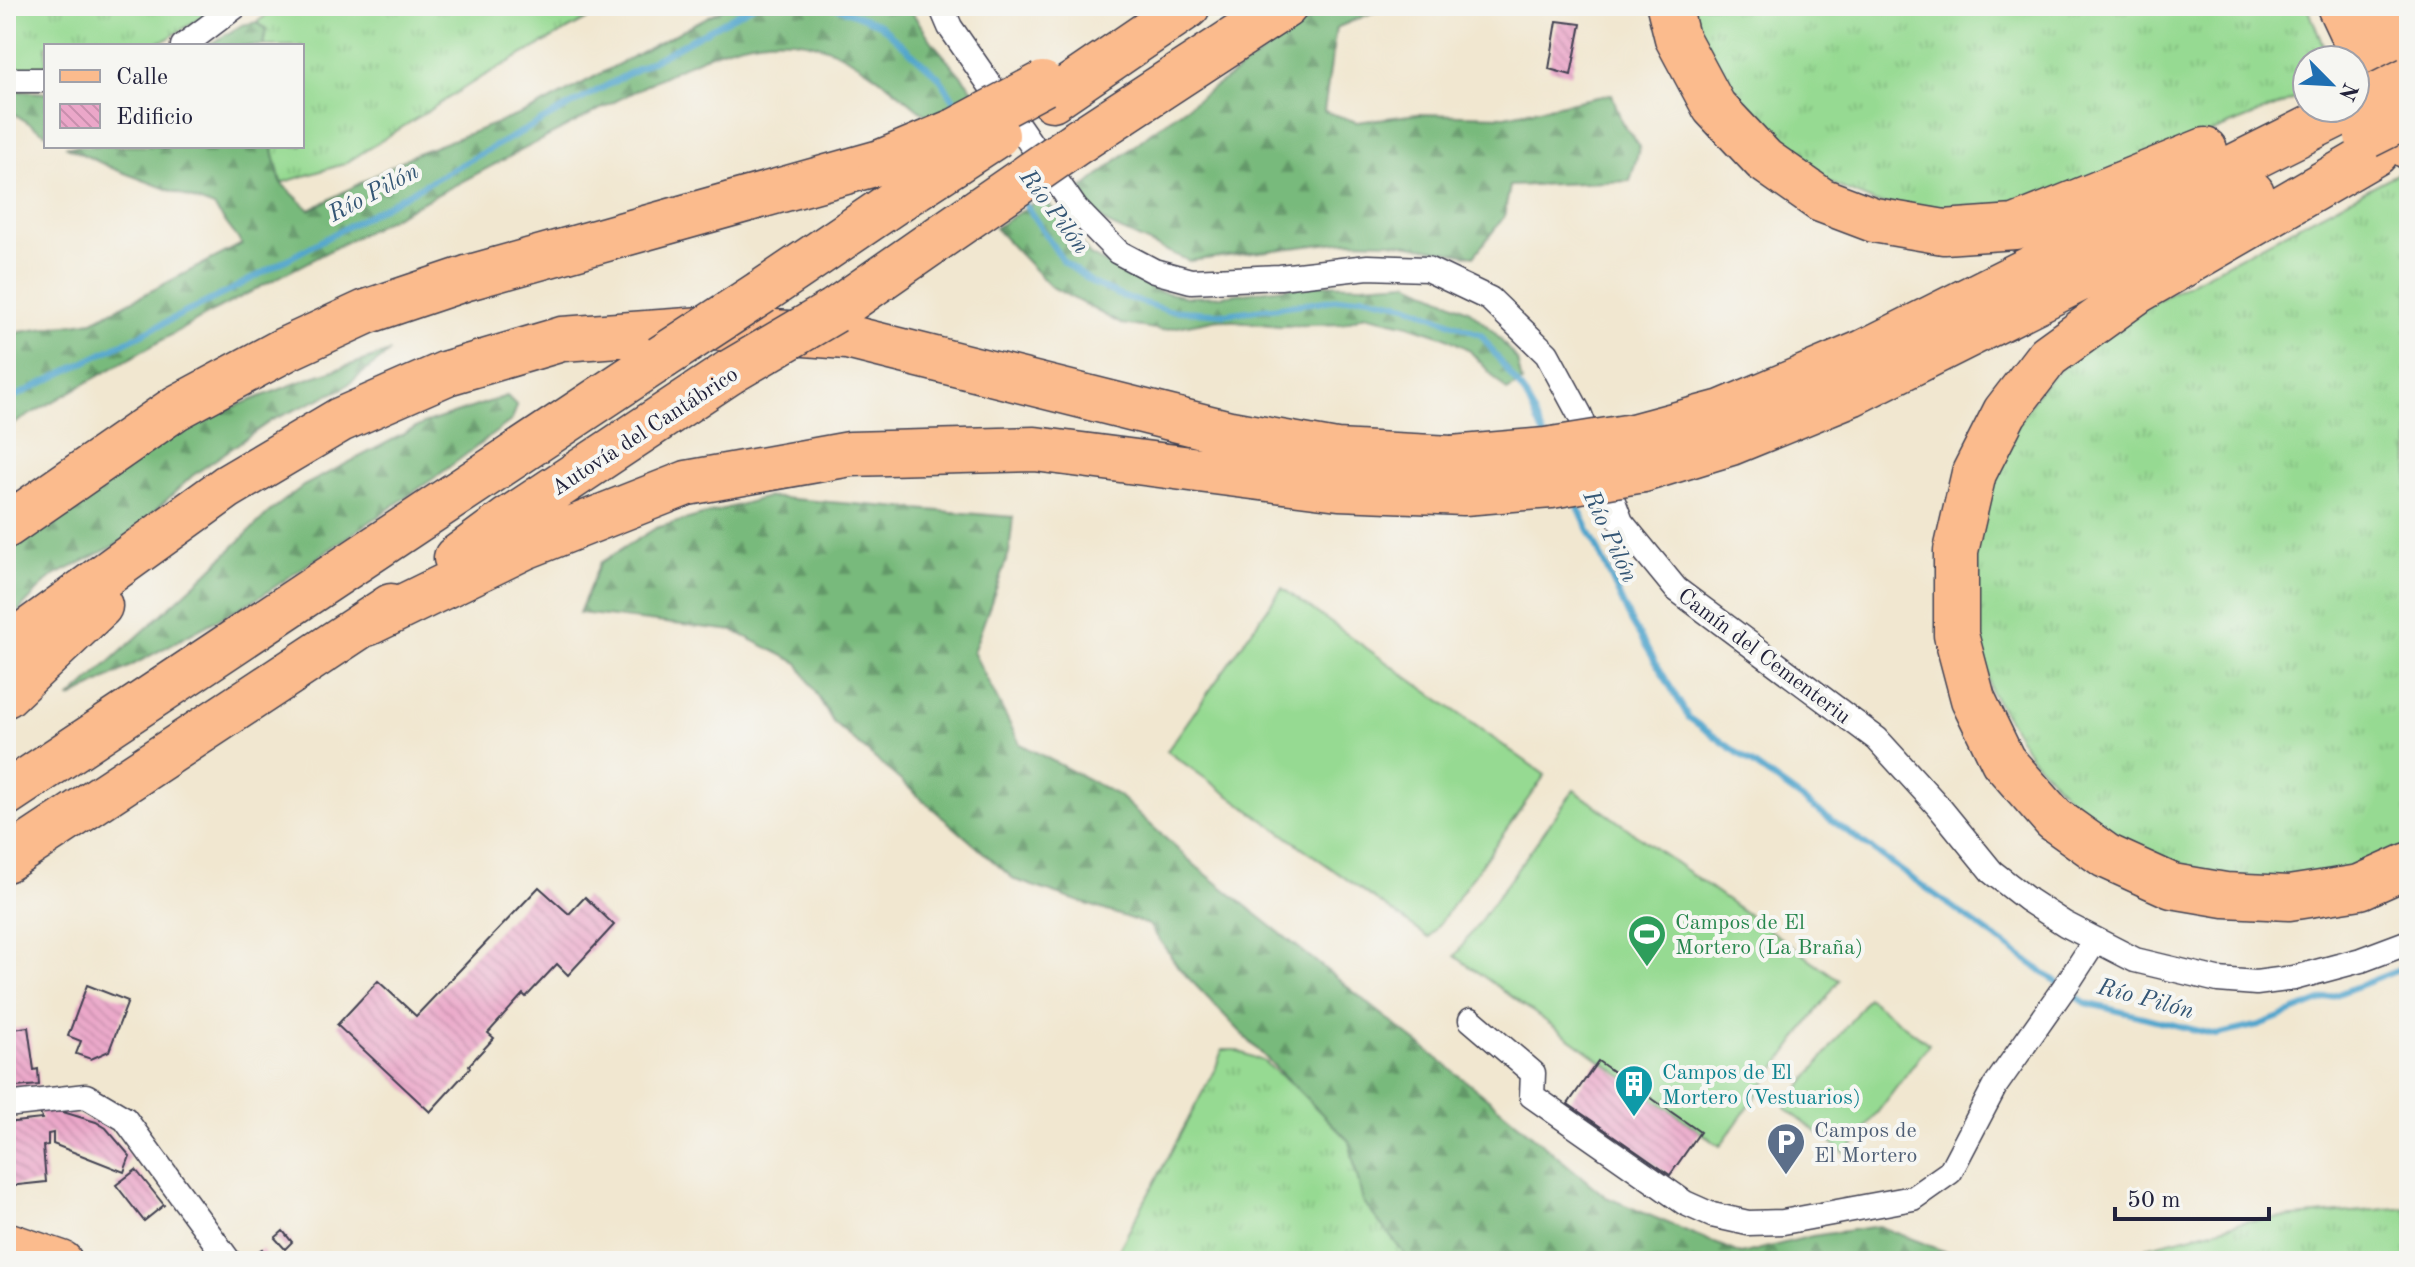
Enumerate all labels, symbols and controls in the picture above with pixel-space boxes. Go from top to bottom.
legend [44,44,304,148]
north arrow [2291,44,2371,124]
text: Calle [116,66,168,90]
text: N [2334,79,2361,104]
text: Edificio [116,106,193,130]
water label: Río Pilón [324,160,423,228]
water label: Río Pilón [1014,165,1093,259]
street label: Autovía del Cantábrico [548,363,742,500]
water label: Río Pilón [1577,486,1641,587]
street label: Camín del Cementeriu [1673,585,1854,729]
place label: Campos de El Mortero (La Braña) [1675,912,1863,959]
sports icon: Campos de El Mortero (La Braña) [1626,913,1668,968]
water label: Río Pilón [2094,975,2196,1024]
place label: Campos de El Mortero (Vestuarios) [1662,1062,1861,1109]
building icon: Campos de El Mortero (Vestuarios) [1613,1063,1655,1118]
place label: Campos de El Mortero [1814,1120,1917,1167]
parking icon: Campos de El Mortero [1765,1121,1807,1176]
scale bar [2115,1171,2269,1221]
text: 50 m [2127,1189,2181,1213]

